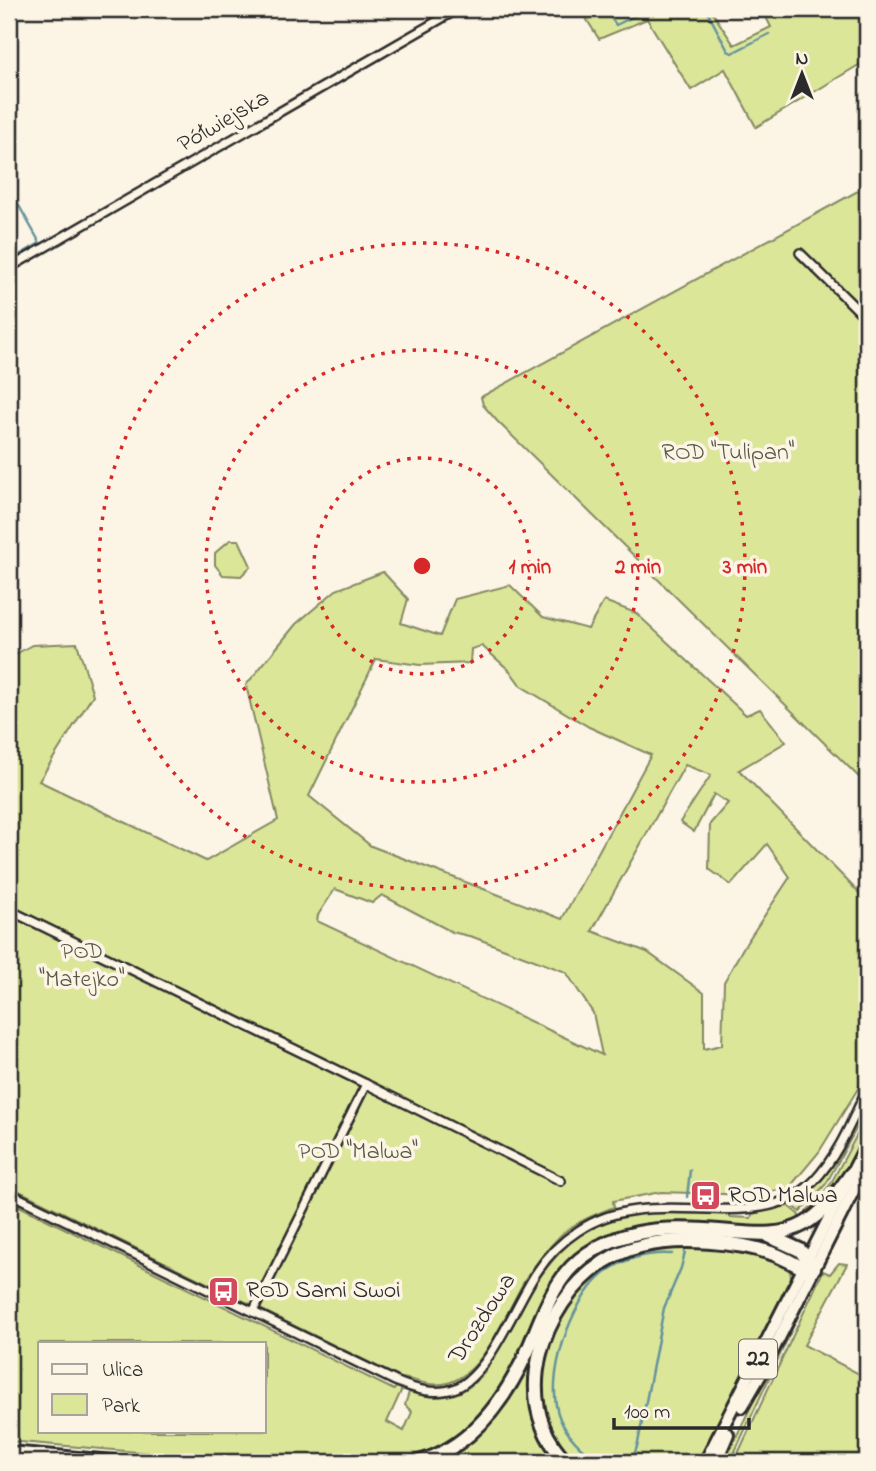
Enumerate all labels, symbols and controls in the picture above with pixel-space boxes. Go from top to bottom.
north arrow [768,38,838,108]
text: N [796,46,809,73]
street label: Półwiejska [172,82,276,162]
park label: ROD "Tulipan" [662,436,794,471]
text: 1 min [509,553,551,583]
text: 2 min [614,553,661,583]
text: 3 min [722,553,767,583]
centre of rings [410,554,434,578]
park label: POD "Matejko" [39,935,125,998]
park label: POD "Malwa" [298,1135,418,1170]
bus stop icon: ROD Malwa [688,1179,722,1213]
place label: ROD Malwa [728,1179,838,1214]
street label: Drozdowa [440,1267,526,1372]
bus stop icon: ROD Sami Swoi [206,1274,240,1308]
place label: ROD Sami Swoi [246,1274,401,1309]
road number: 22 [739,1340,777,1378]
legend [38,1342,266,1432]
text: Ulica [102,1356,143,1386]
scale bar [614,1387,748,1431]
text: Park [102,1392,141,1422]
text: 100 m [624,1398,670,1428]

